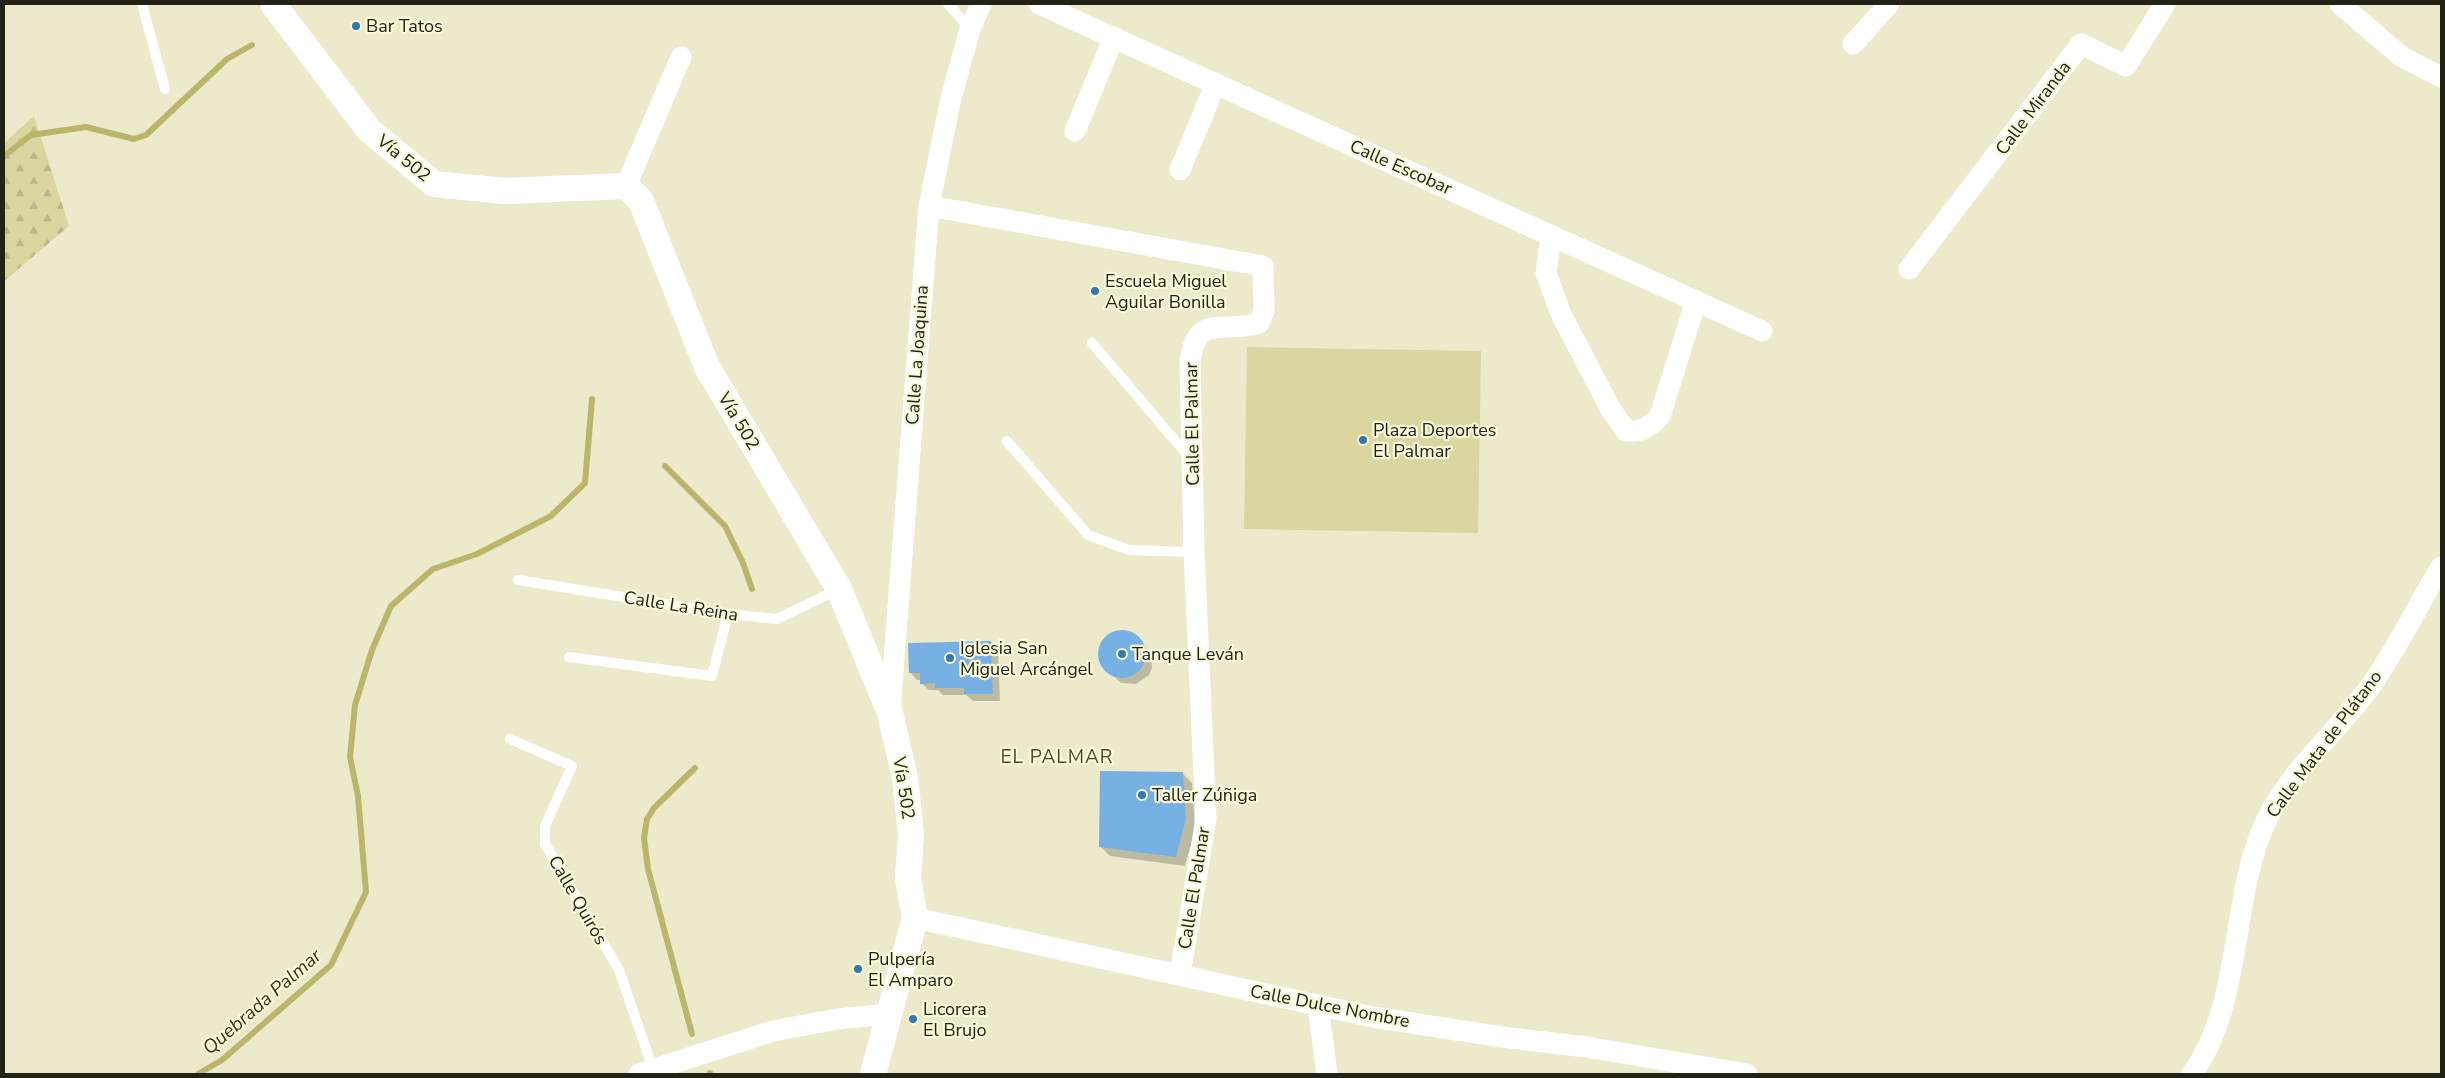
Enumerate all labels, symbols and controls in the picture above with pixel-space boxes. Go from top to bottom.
place label: Bar Tatos [366,14,443,38]
marker: Bar Tatos [350,20,362,32]
street label: Calle Miranda [1990,56,2076,160]
street label: Vía 502 [371,128,436,187]
street label: Calle Escobar [1346,134,1457,201]
place label: Escuela Miguel Aguilar Bonilla [1105,269,1227,314]
street label: Calle La Joaquina [900,284,934,426]
marker: Escuela Miguel Aguilar Bonilla [1089,285,1101,297]
street label: Calle El Palmar [1179,361,1205,486]
street label: Vía 502 [712,387,766,454]
place label: Plaza Deportes El Palmar [1373,418,1496,463]
marker: Plaza Deportes El Palmar [1357,434,1369,446]
street label: Calle La Reina [622,585,740,627]
place label: Iglesia San Miguel Arcángel [960,636,1093,681]
place label: Tanque Leván [1132,642,1244,666]
marker: Tanque Leván [1116,648,1128,660]
marker: Iglesia San Miguel Arcángel [944,652,956,664]
street label: Calle Mata de Plátano [2261,665,2387,823]
district label: EL PALMAR [1001,744,1113,770]
street label: Vía 502 [887,754,921,821]
place label: Taller Zúñiga [1152,783,1257,807]
marker: Taller Zúñiga [1136,789,1148,801]
street label: Calle El Palmar [1172,824,1216,951]
street label: Calle Quirós [543,851,613,949]
water label: Quebrada Palmar [197,942,328,1061]
place label: Pulpería El Amparo [868,947,953,992]
marker: Pulpería El Amparo [852,963,864,975]
street label: Calle Dulce Nombre [1248,979,1412,1033]
place label: Licorera El Brujo [923,997,987,1042]
marker: Licorera El Brujo [907,1013,919,1025]

